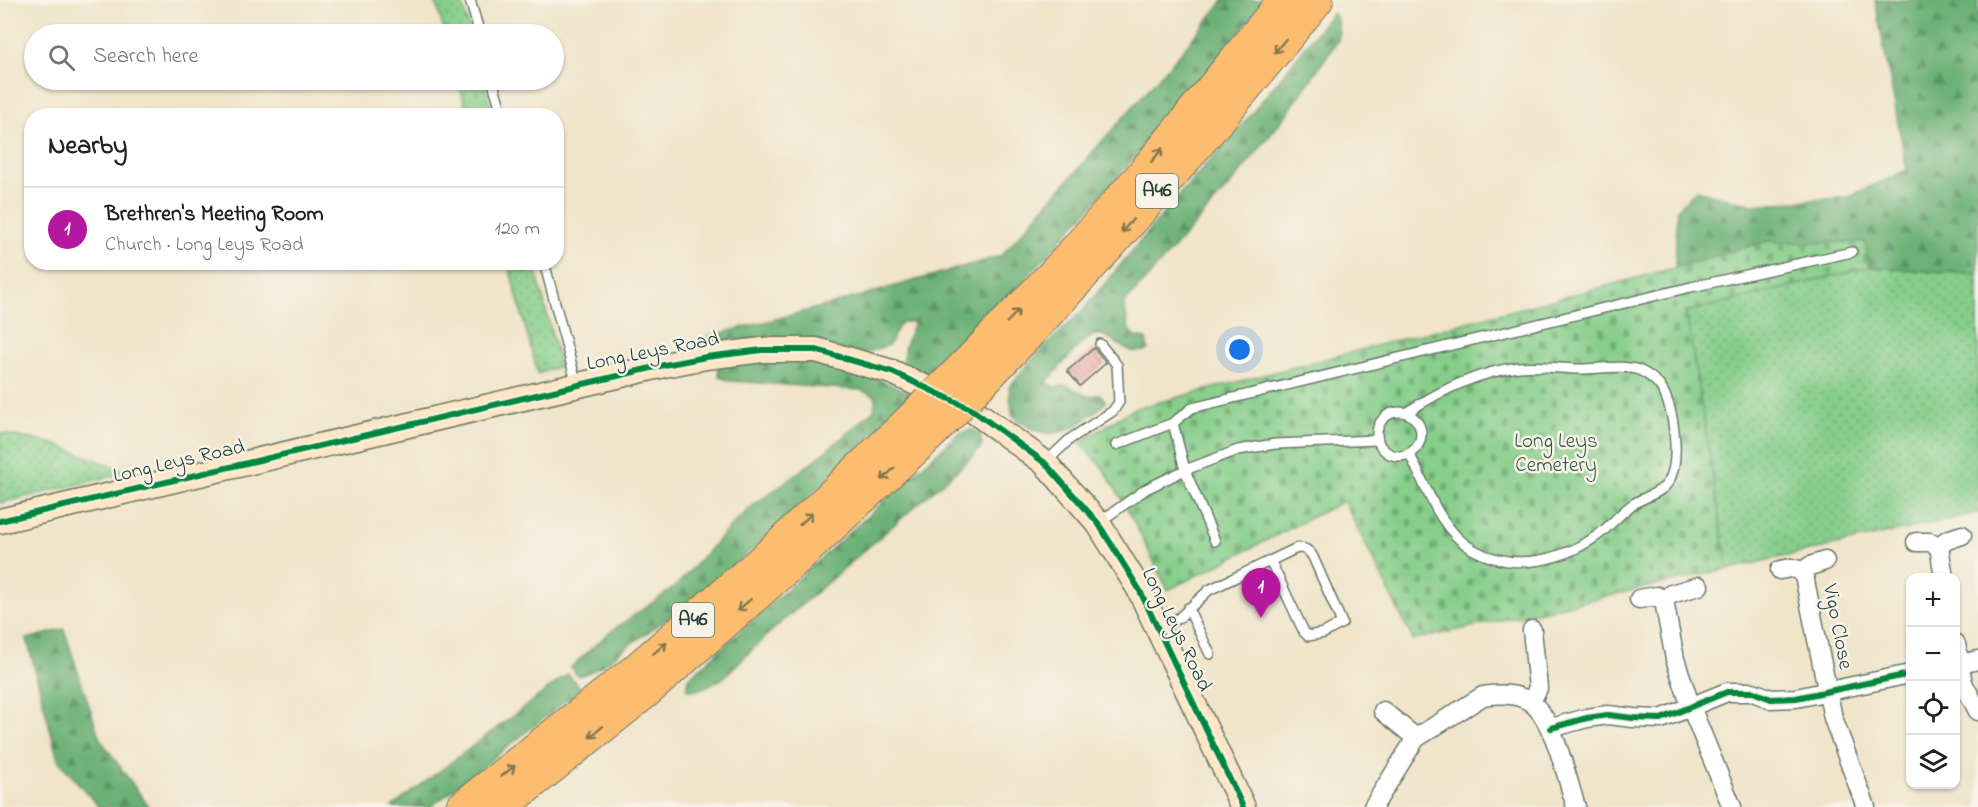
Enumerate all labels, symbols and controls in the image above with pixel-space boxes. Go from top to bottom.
search box [24,24,564,90]
one-way arrow [1274,38,1287,54]
icon: search [45,41,78,74]
text: Search here [93,41,198,73]
text: Nearby [48,128,127,166]
one-way arrow [1151,147,1164,163]
road number: A46 [1136,174,1178,208]
text: Brethren's Meeting Room [105,199,324,231]
text: 1 [64,215,71,244]
text: 120 m [495,215,540,244]
one-way arrow [1120,219,1134,234]
text: Church · Long Leys Road [105,231,304,260]
one-way arrow [1005,308,1020,323]
street label: Long Leys Road [584,324,722,381]
your location [1225,335,1254,364]
park label: Long Leys Cemetery [1514,427,1598,483]
street label: Long Leys Road [110,432,248,494]
one-way arrow [881,466,896,481]
one-way arrow [798,512,813,527]
street label: Long Leys Road [1131,563,1219,698]
pin: 1 [1242,568,1280,618]
map controls [1906,573,1960,789]
button: + [1906,573,1960,627]
street label: Vigo Close [1812,581,1860,673]
one-way arrow [737,598,752,612]
road number: A46 [672,603,714,637]
button: − [1906,627,1960,681]
one-way arrow [652,642,668,655]
button: locate [1906,681,1960,735]
one-way arrow [588,725,604,738]
button: layers [1906,735,1960,789]
one-way arrow [500,764,516,777]

